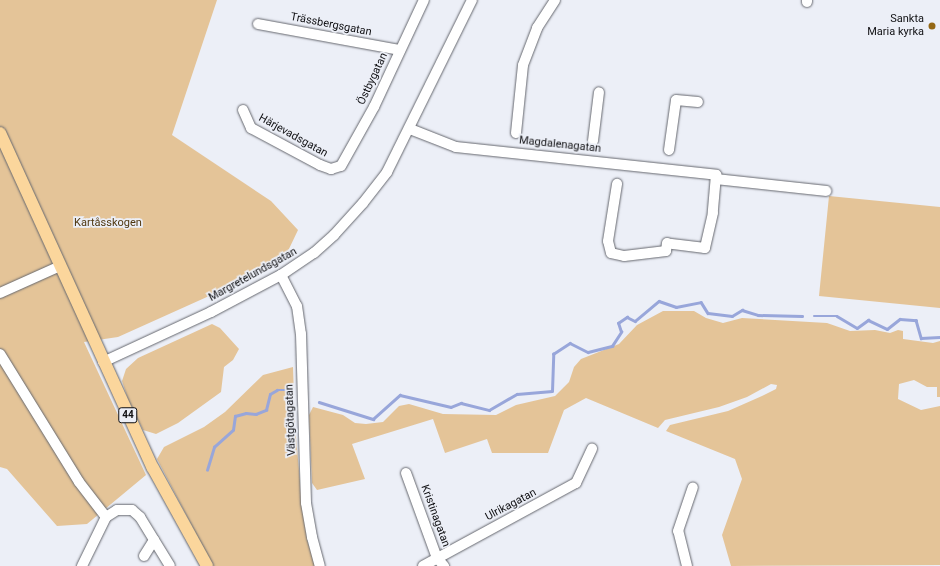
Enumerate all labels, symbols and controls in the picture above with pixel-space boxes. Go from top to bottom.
street label: Trässbergsgatan [289,11,373,39]
place label: Sankta Maria kyrka [867,13,924,39]
marker: Sankta Maria kyrka [927,21,937,31]
street label: Östbygatan [355,51,391,107]
street label: Härjevadsgatan [256,112,330,160]
street label: Magdalenagatan [518,134,602,156]
park label: Kartåsskogen [74,216,142,230]
street label: Margretelundsgatan [207,245,299,305]
street label: Västgötagatan [283,384,299,456]
road number: 44 [118,407,138,423]
street label: Kristinagatan [418,483,452,549]
street label: Ulrikagatan [483,486,539,524]

